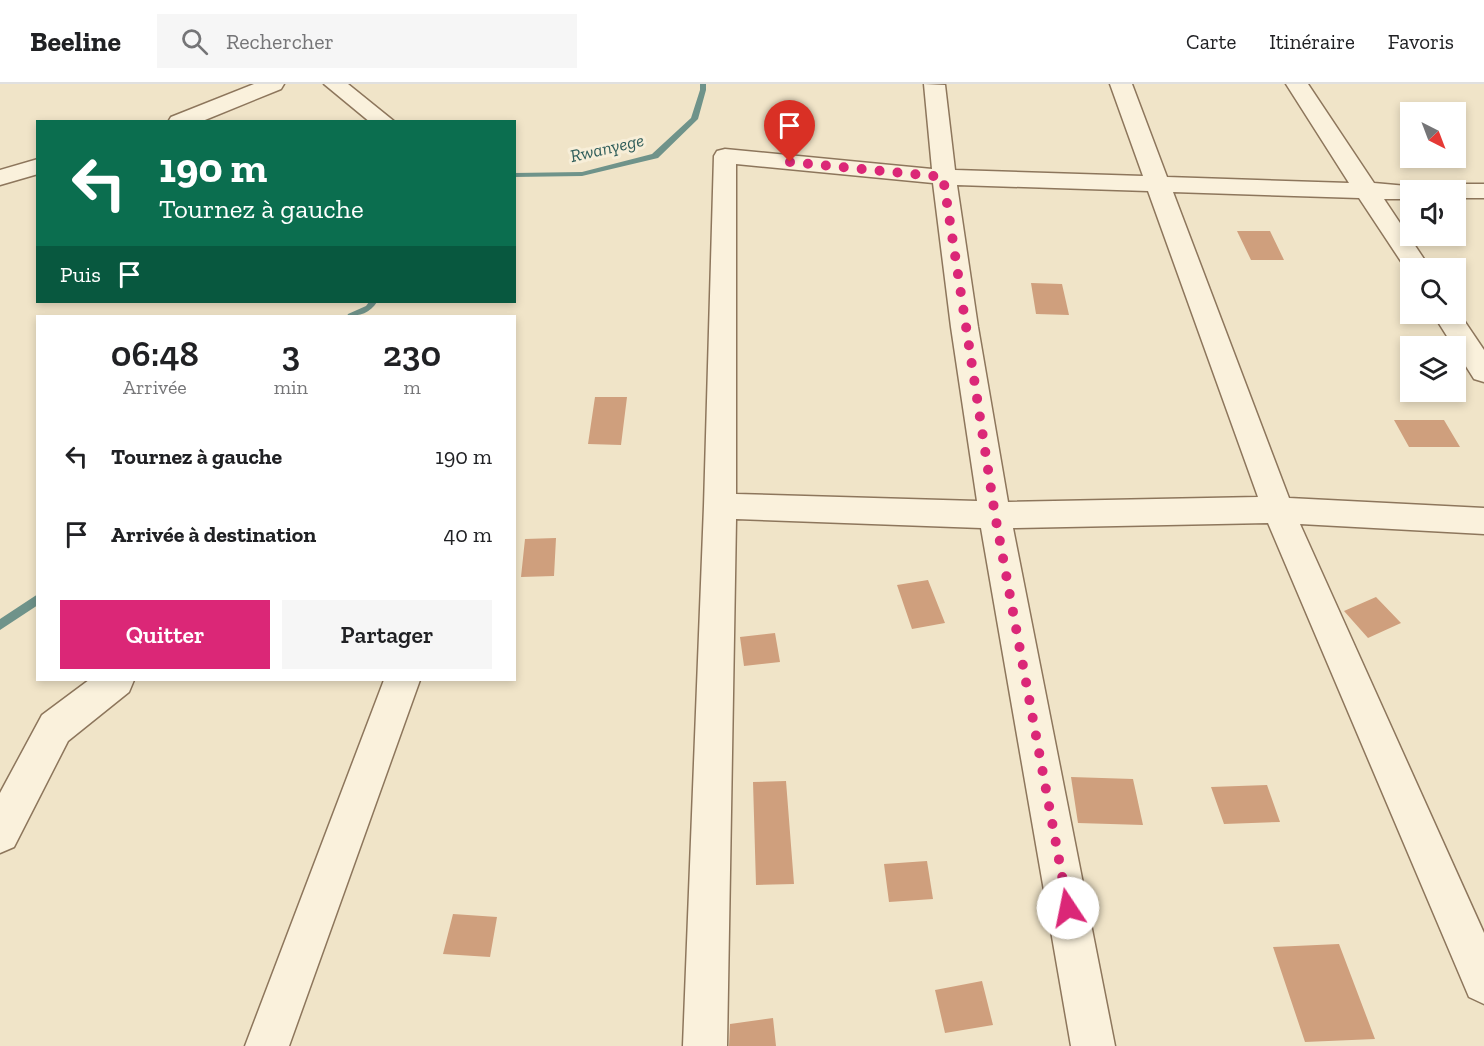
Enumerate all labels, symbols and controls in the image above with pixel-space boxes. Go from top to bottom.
search box [157,14,577,68]
text: Beeline [30,25,121,58]
icon: search [178,25,211,58]
text: Rechercher [226,28,334,55]
text: Carte [1186,29,1236,54]
text: Itinéraire [1269,29,1355,54]
text: Favoris [1388,29,1454,54]
pin [764,100,815,162]
north arrow [1400,102,1466,168]
map controls [1400,102,1466,402]
icon: arrive [773,109,806,142]
water label: Rwanyege [568,129,646,167]
text: 190 m [159,142,267,193]
icon: left [60,144,138,222]
button: sound [1400,180,1466,246]
text: Tournez à gauche [159,193,364,225]
icon: arrive [113,258,146,291]
button: search [1400,258,1466,324]
text: Puis [60,261,101,288]
text: 06:48 [111,332,199,375]
text: 3 [282,332,300,375]
text: 230 [383,332,441,375]
button: layers [1400,336,1466,402]
text: Arrivée [123,375,187,399]
text: min [274,375,308,399]
text: m [403,375,421,399]
icon: left [60,440,93,473]
text: Tournez à gauche [111,443,282,470]
text: 190 m [435,443,492,470]
icon: arrive [60,518,93,551]
text: Arrivée à destination [111,521,316,548]
text: 40 m [443,521,492,548]
button: Quitter [60,600,270,669]
button: Partager [282,600,492,669]
position arrow [1036,876,1100,940]

